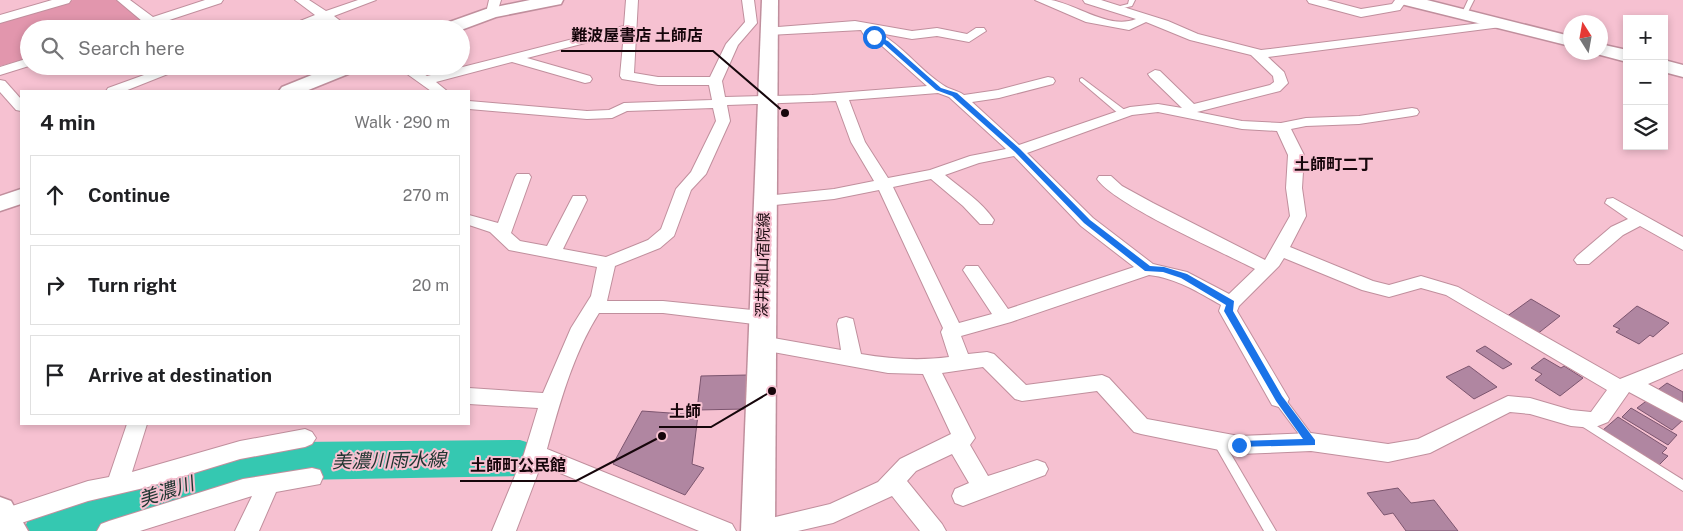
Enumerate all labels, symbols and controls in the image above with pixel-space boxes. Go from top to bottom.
north arrow [1563,15,1608,60]
map controls [1623,15,1668,150]
button: + [1623,15,1668,60]
search box [20,20,470,75]
callout: 難波屋書店 土師店 [561,20,713,51]
text: 難波屋書店 土師店 [571,26,703,45]
route start [863,26,886,49]
icon: search [38,34,66,62]
text: Search here [78,37,185,59]
button: − [1623,60,1668,105]
button: layers [1623,105,1668,150]
text: 4 min [40,110,95,135]
text: Walk · 290 m [355,113,450,132]
district label: 土師町二丁 [1294,155,1374,174]
icon: ahead [41,181,69,209]
text: Continue [88,184,170,206]
text: 270 m [403,186,449,205]
street label: 深井畑山宿院線 [753,212,772,318]
icon: right [41,271,69,299]
text: Turn right [88,274,177,296]
text: 20 m [412,276,449,295]
icon: arrive [41,361,69,389]
text: Arrive at destination [88,364,272,386]
callout: 土師 [659,396,711,427]
text: 土師 [669,402,701,421]
route end [1228,434,1251,457]
water label: 美濃川雨水線 [332,448,448,472]
callout: 土師町公民館 [460,450,576,481]
text: 土師町公民館 [470,456,566,475]
water label: 美濃川 [135,471,198,510]

